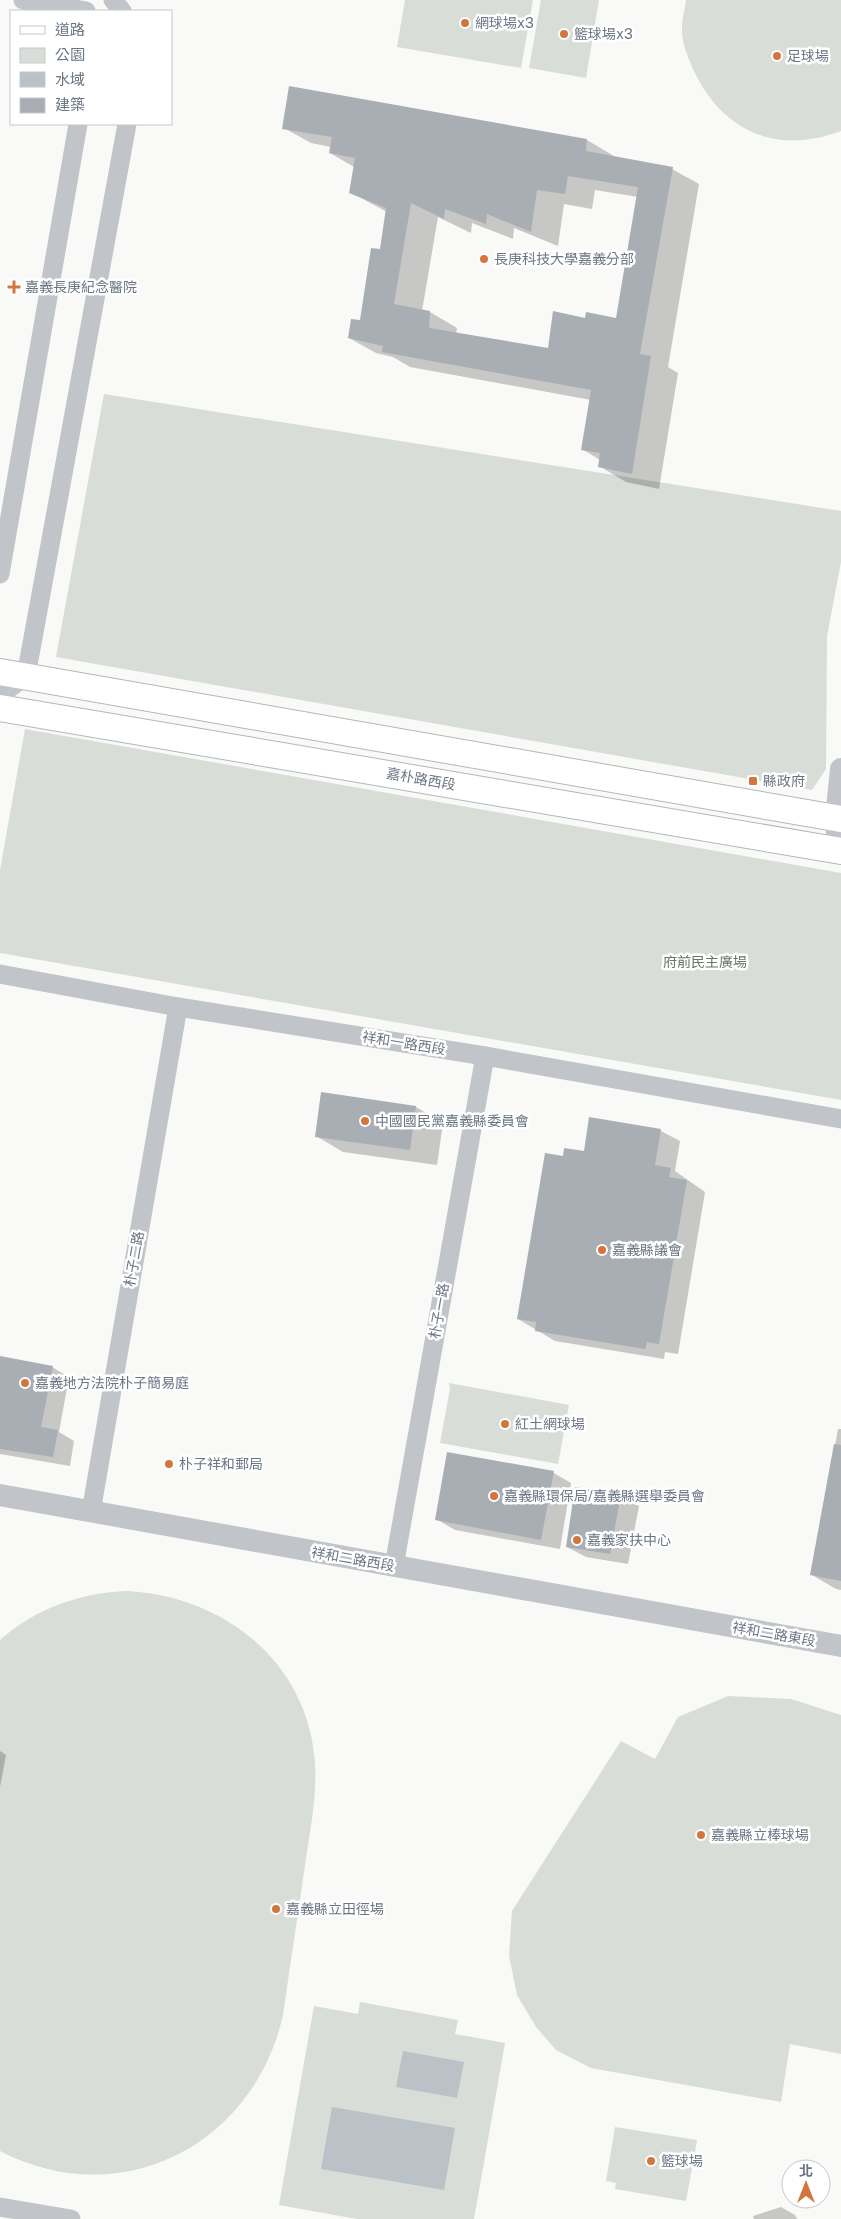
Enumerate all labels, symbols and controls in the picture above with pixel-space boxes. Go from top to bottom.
legend [10,10,172,125]
place label: 網球場x3 [475,15,534,31]
marker: 網球場x3 [459,17,471,29]
text: 道路 [55,21,85,38]
place label: 籃球場x3 [574,26,633,42]
marker: 籃球場x3 [558,28,570,40]
text: 公園 [55,46,85,63]
place label: 足球場 [787,48,829,64]
marker: 足球場 [771,50,783,62]
text: 水域 [55,71,85,88]
text: 建築 [55,96,85,113]
place label: 長庚科技大學嘉義分部 [494,251,634,267]
marker: 長庚科技大學嘉義分部 [478,253,490,265]
place label: 嘉義長庚紀念醫院 [25,279,137,295]
marker: 嘉義長庚紀念醫院 [7,280,21,294]
street label: 嘉朴路西段 [385,765,457,793]
place label: 縣政府 [763,773,805,789]
marker: 縣政府 [747,775,759,787]
park label: 府前民主廣場 [663,954,747,970]
street label: 祥和一路西段 [361,1029,447,1057]
place label: 中國國民黨嘉義縣委員會 [375,1113,529,1129]
marker: 中國國民黨嘉義縣委員會 [359,1115,371,1127]
street label: 朴子二路 [121,1230,147,1288]
place label: 嘉義縣議會 [612,1242,682,1258]
marker: 嘉義縣議會 [596,1244,608,1256]
street label: 朴子一路 [426,1282,452,1340]
place label: 嘉義地方法院朴子簡易庭 [35,1375,189,1391]
marker: 嘉義地方法院朴子簡易庭 [19,1377,31,1389]
place label: 紅土網球場 [515,1416,585,1432]
marker: 紅土網球場 [499,1418,511,1430]
place label: 朴子祥和郵局 [179,1456,263,1472]
marker: 朴子祥和郵局 [163,1458,175,1470]
place label: 嘉義縣環保局/嘉義縣選舉委員會 [504,1488,705,1504]
marker: 嘉義縣環保局/嘉義縣選舉委員會 [488,1490,500,1502]
place label: 嘉義家扶中心 [587,1532,671,1548]
marker: 嘉義家扶中心 [571,1534,583,1546]
street label: 祥和二路西段 [310,1544,396,1574]
street label: 祥和二路東段 [731,1619,817,1649]
place label: 嘉義縣立棒球場 [711,1827,809,1843]
marker: 嘉義縣立棒球場 [695,1829,707,1841]
place label: 嘉義縣立田徑場 [286,1901,384,1917]
marker: 嘉義縣立田徑場 [270,1903,282,1915]
place label: 籃球場 [661,2153,703,2169]
marker: 籃球場 [645,2155,657,2167]
north arrow [781,2159,831,2209]
text: 北 [799,2163,813,2179]

